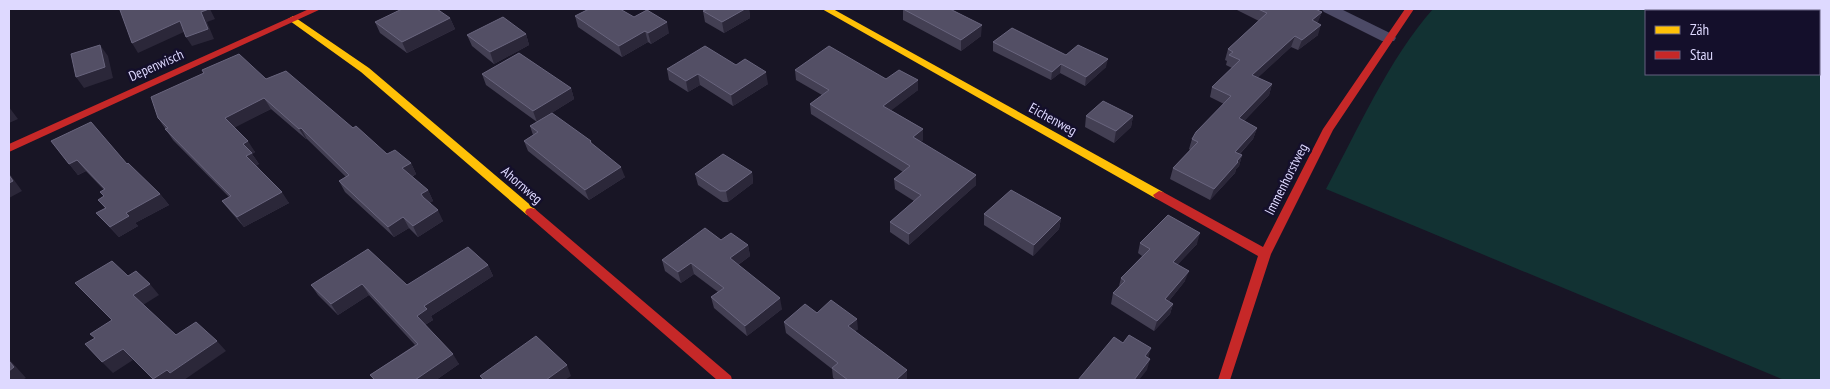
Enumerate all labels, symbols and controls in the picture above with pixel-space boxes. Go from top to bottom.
legend [1645,10,1820,75]
text: Zäh [1690,20,1709,39]
street label: Depenwisch [126,45,186,85]
text: Stau [1690,45,1713,64]
street label: Eichenweg [1026,99,1080,139]
street label: Immenhorstweg [1260,140,1312,218]
street label: Ahornweg [498,162,546,208]

